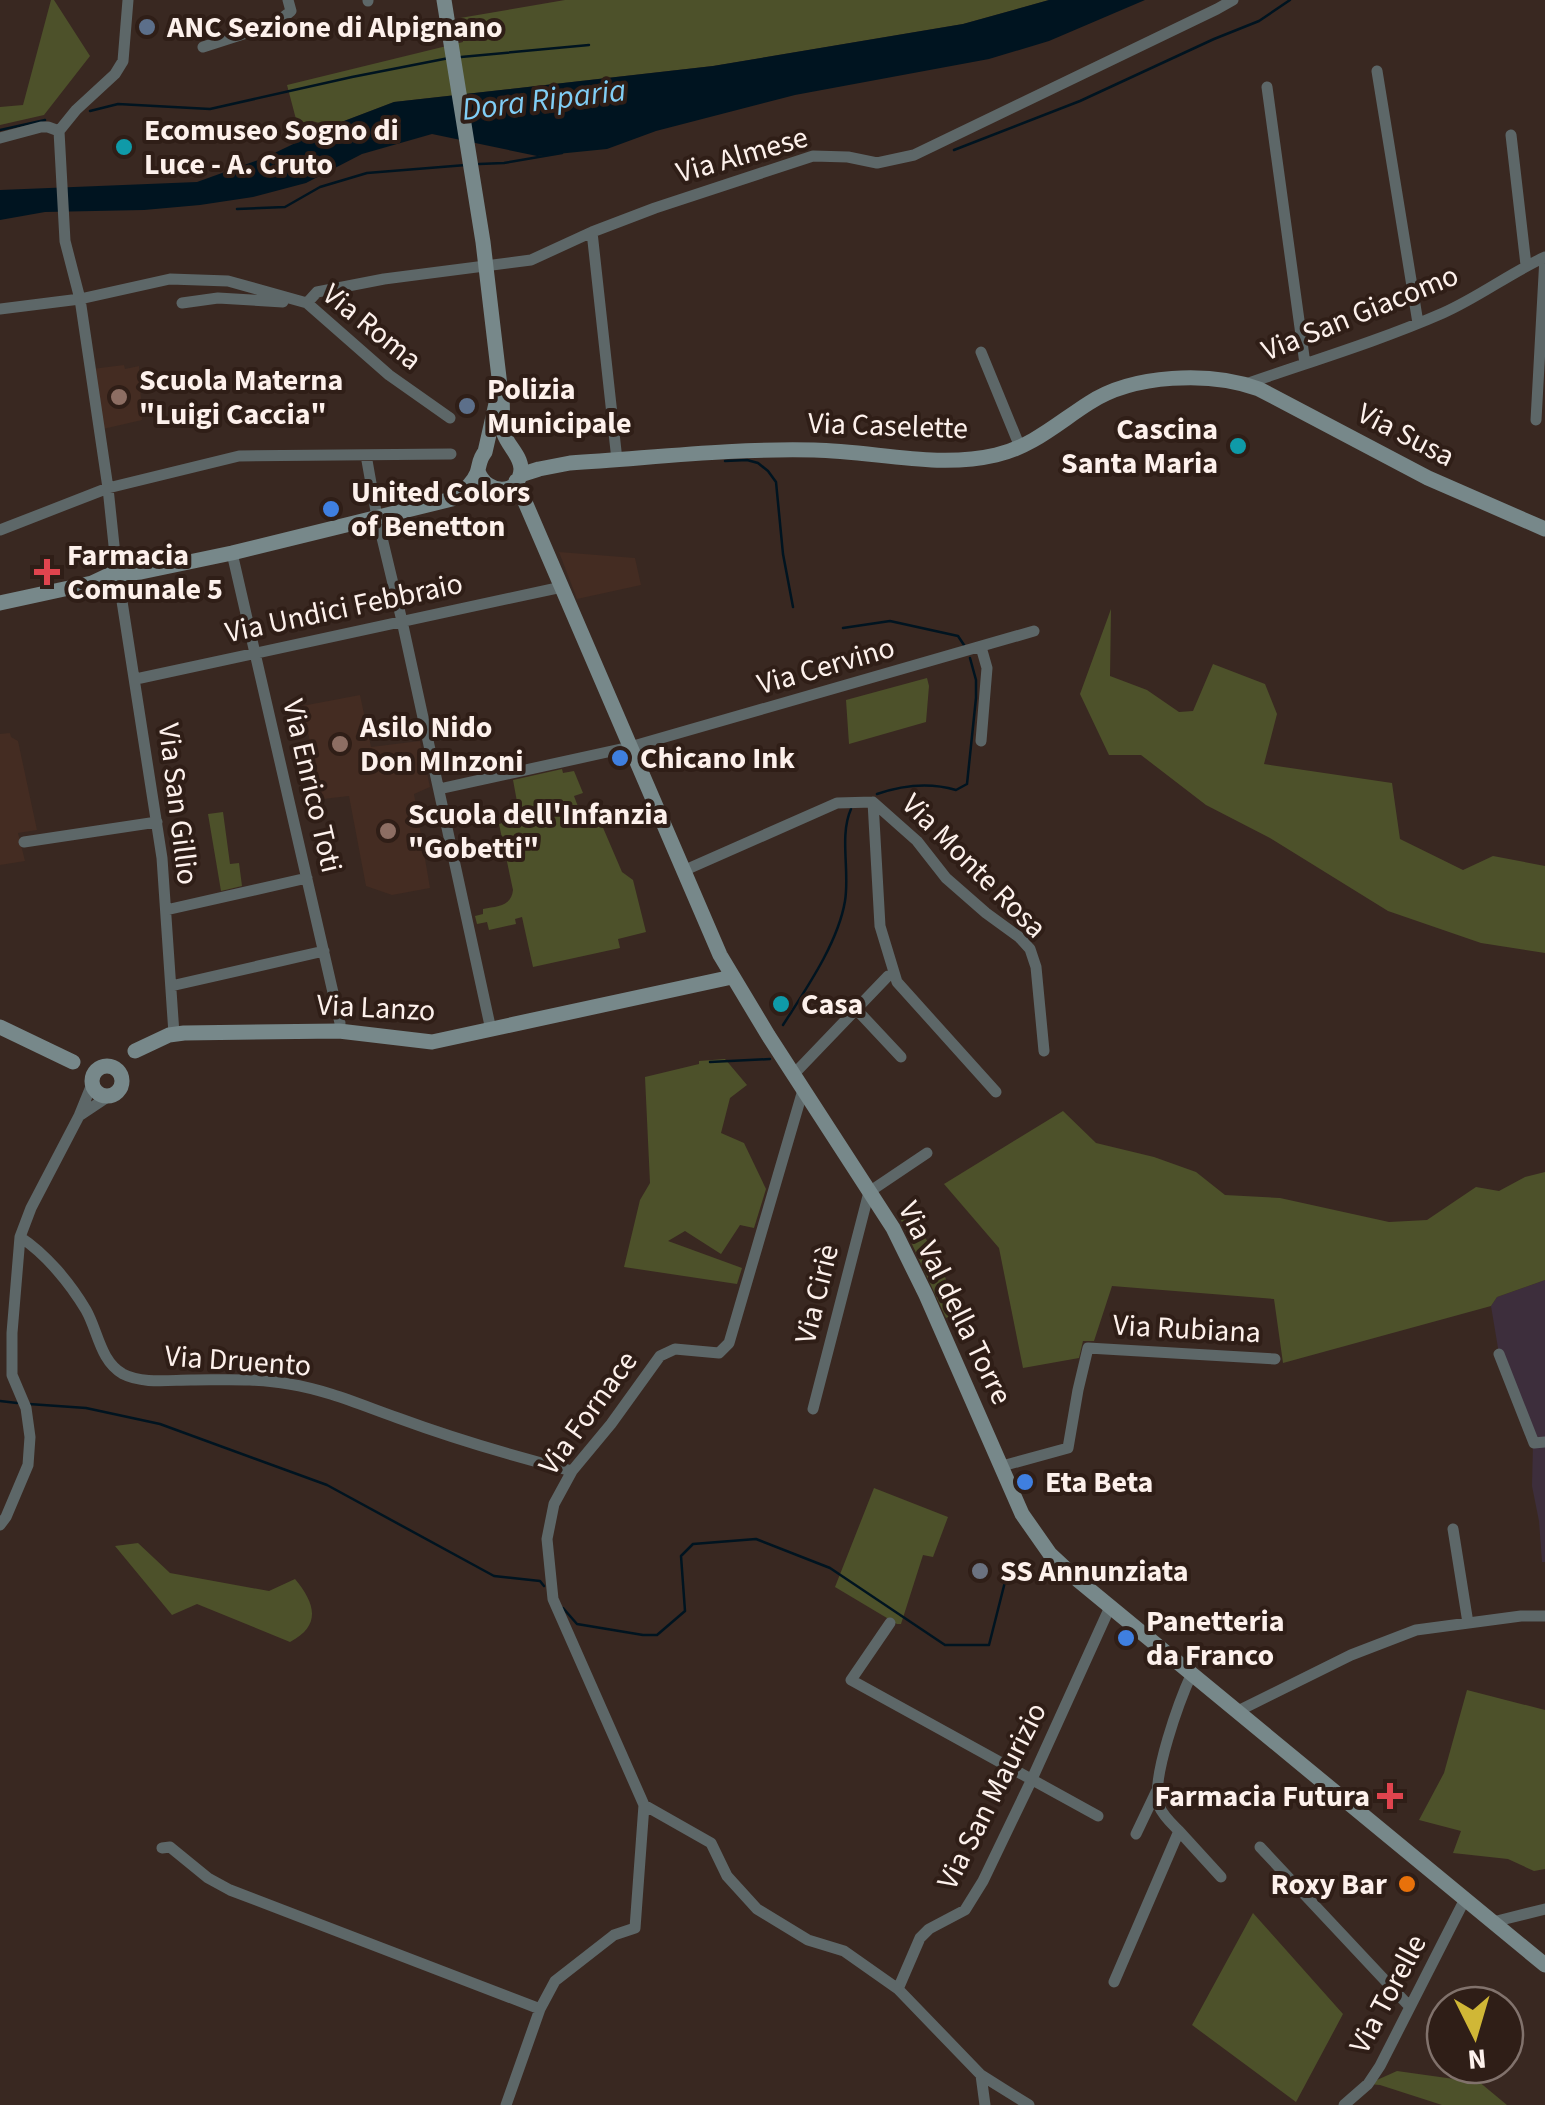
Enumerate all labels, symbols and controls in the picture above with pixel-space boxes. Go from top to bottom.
place label: ANC Sezione di Alpignano [166,6,503,49]
marker: ANC Sezione di Alpignano [136,16,158,38]
water label: Dora Riparia [459,67,629,133]
place label: Ecomuseo Sogno di Luce - A. Cruto [144,109,399,186]
street label: Via Almese [671,116,813,194]
marker: Ecomuseo Sogno di Luce - A. Cruto [113,136,135,158]
street label: Via San Giacomo [1255,254,1465,372]
street label: Via Roma [313,273,431,381]
place label: Scuola Materna "Luigi Caccia" [139,359,343,436]
place label: Polizia Municipale [487,368,631,445]
marker: Scuola Materna "Luigi Caccia" [108,386,130,408]
street label: Via Susa [1350,392,1462,478]
marker: Polizia Municipale [456,395,478,417]
street label: Via Caselette [807,402,969,450]
place label: Cascina Santa Maria [1061,408,1218,485]
marker: Cascina Santa Maria [1227,435,1249,457]
place label: United Colors of Benetton [351,471,530,548]
marker: United Colors of Benetton [320,498,342,520]
place label: Farmacia Comunale 5 [67,534,223,611]
marker: Farmacia Comunale 5 [36,561,58,583]
street label: Via Undici Febbraio [221,562,467,654]
street label: Via Cervino [752,626,900,706]
street label: Via Enrico Toti [271,695,353,877]
place label: Asilo Nido Don MInzoni [359,706,524,783]
street label: Via San Gillio [147,721,209,887]
marker: Asilo Nido Don MInzoni [329,733,351,755]
place label: Chicano Ink [640,737,795,780]
marker: Chicano Ink [609,747,631,769]
street label: Via Monte Rosa [892,784,1056,948]
place label: Scuola dell'Infanzia "Gobetti" [408,793,668,870]
marker: Scuola dell'Infanzia "Gobetti" [377,820,399,842]
street label: Via Lanzo [316,983,436,1033]
place label: Casa [801,983,863,1026]
marker: Casa [770,993,792,1015]
street label: Via Val della Torre [887,1194,1023,1412]
street label: Via Ciriè [784,1240,850,1348]
street label: Via Rubiana [1112,1304,1262,1354]
street label: Via Druento [163,1334,313,1388]
street label: Via Fornace [528,1342,648,1484]
place label: Eta Beta [1045,1461,1153,1504]
marker: Eta Beta [1014,1471,1036,1493]
place label: SS Annunziata [1000,1550,1189,1593]
marker: SS Annunziata [969,1560,991,1582]
place label: Panetteria da Franco [1146,1600,1285,1677]
marker: Panetteria da Franco [1115,1627,1137,1649]
street label: Via San Maurizio [926,1695,1058,1897]
place label: Farmacia Futura [1154,1775,1370,1818]
marker: Farmacia Futura [1379,1785,1401,1807]
place label: Roxy Bar [1271,1863,1387,1906]
marker: Roxy Bar [1396,1873,1418,1895]
street label: Via Torelle [1339,1927,1437,2061]
north arrow [1425,1985,1525,2085]
text: N [1466,2038,1488,2080]

